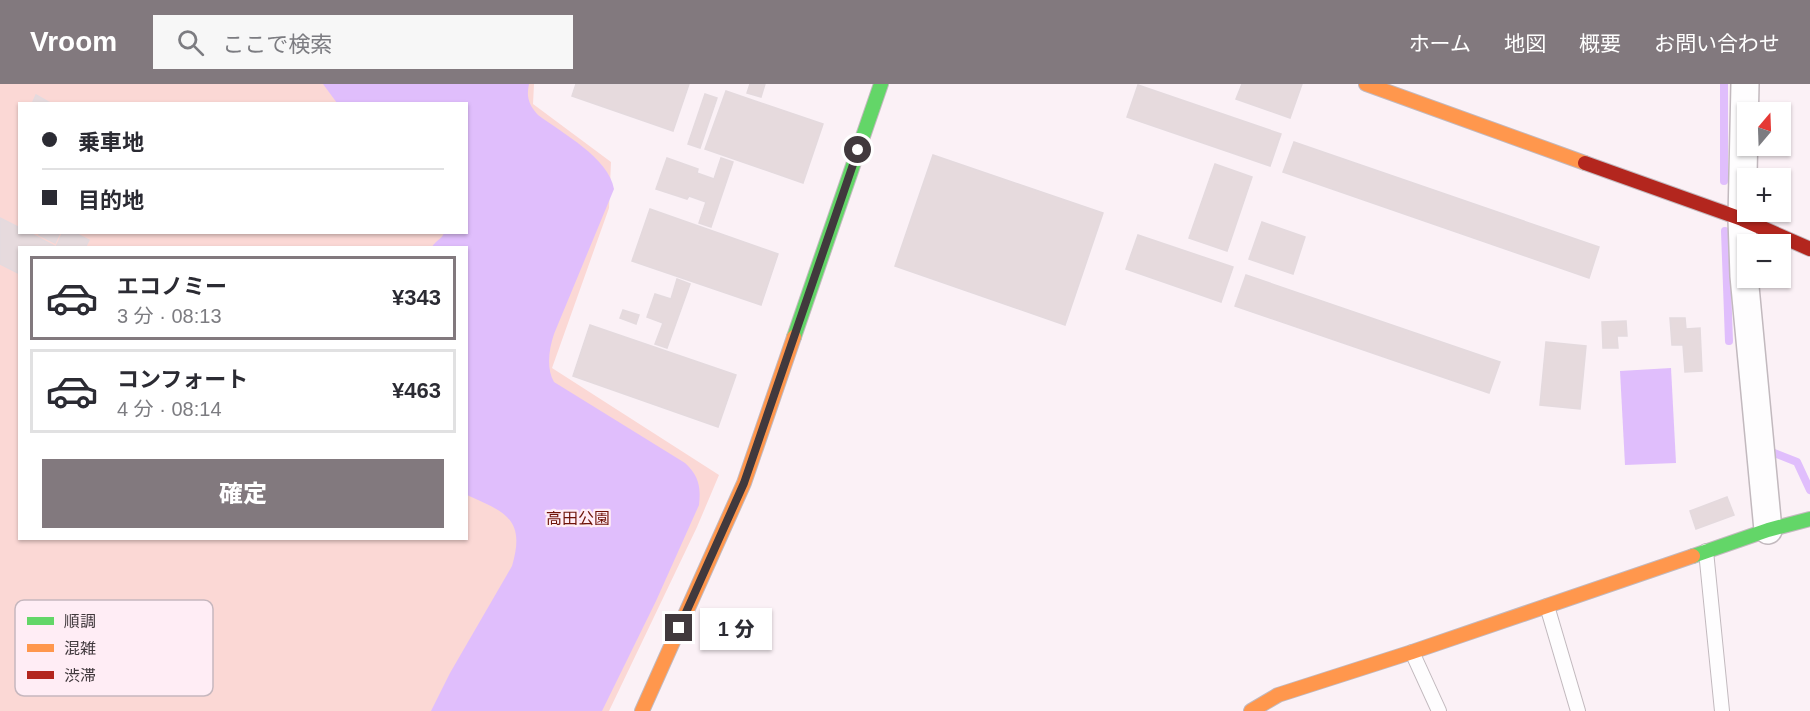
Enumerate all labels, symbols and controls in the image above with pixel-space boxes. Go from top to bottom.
search box [153,15,573,69]
text: Vroom [30,26,117,57]
icon: search [174,26,207,59]
text: ここで検索 [222,32,332,57]
text: ホーム [1409,32,1471,55]
text: 地図 [1504,32,1546,55]
text: 概要 [1579,32,1621,55]
text: お問い合わせ [1654,32,1780,55]
north arrow [1737,102,1791,156]
map controls [1737,102,1791,288]
text: 乗車地 [78,130,144,155]
route start [844,136,871,163]
button: + [1737,168,1791,222]
text: 目的地 [78,188,144,213]
button: − [1737,234,1791,288]
icon: car [45,271,99,325]
text: エコノミー [117,274,227,299]
text: ¥343 [392,285,441,310]
text: 3 分 · 08:13 [117,305,222,327]
icon: car [45,364,99,418]
text: コンフォート [117,367,248,392]
text: ¥463 [392,378,441,403]
text: 4 分 · 08:14 [117,398,222,420]
button: 確定 [42,459,444,528]
park label: 高田公園 [546,510,610,527]
legend [15,600,213,696]
callout: 1 分 [700,607,772,649]
text: 順調 [64,613,96,630]
route end [665,614,692,641]
text: 1 分 [718,618,754,640]
text: 混雑 [64,640,96,657]
text: 渋滞 [64,667,96,684]

